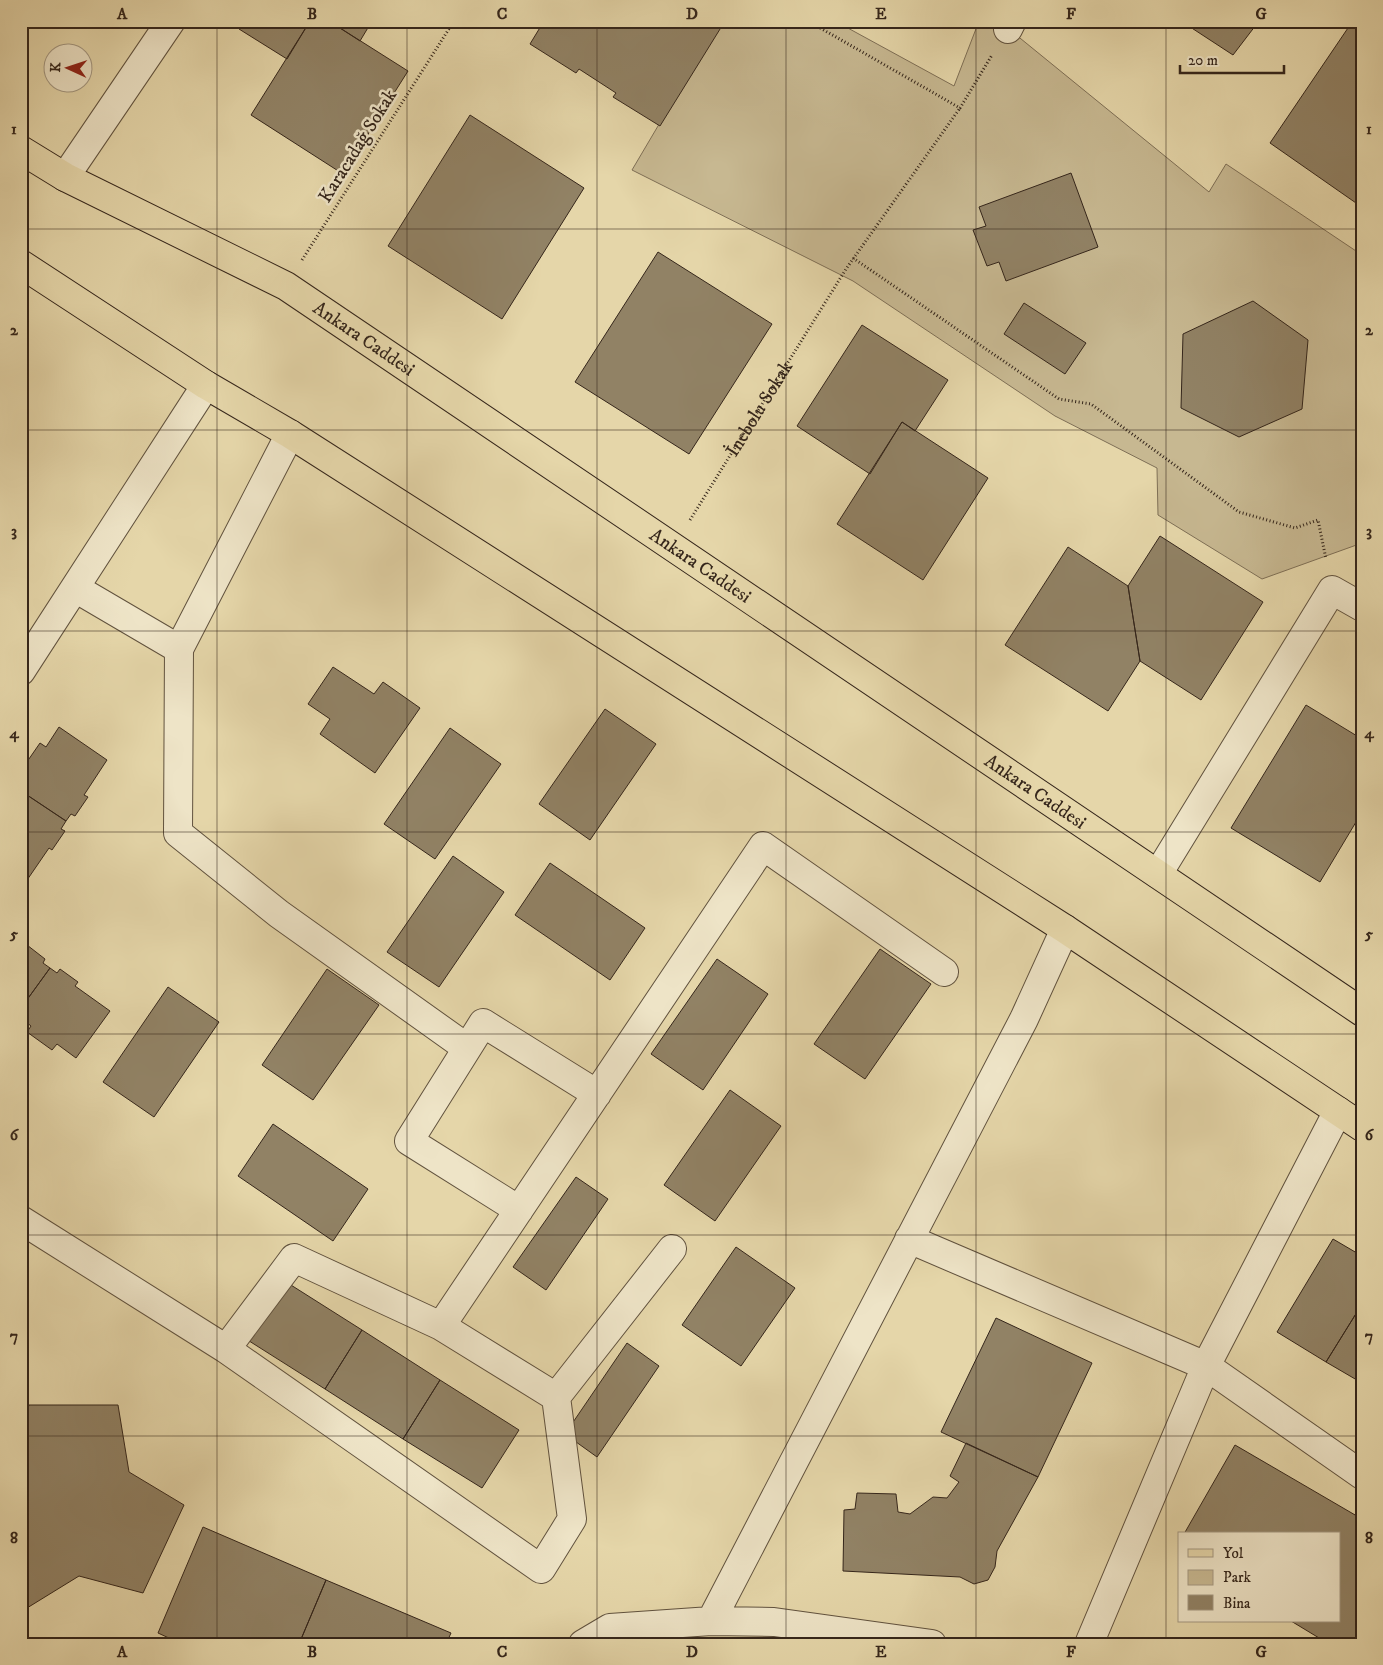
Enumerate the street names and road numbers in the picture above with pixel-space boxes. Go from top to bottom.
street label: Karacadağ Sokak [314,84,402,207]
street label: Ankara Caddesi [309,296,419,381]
street label: İnebolu Sokak [720,356,798,461]
street label: Ankara Caddesi [645,523,756,608]
street label: Ankara Caddesi [980,749,1091,834]

